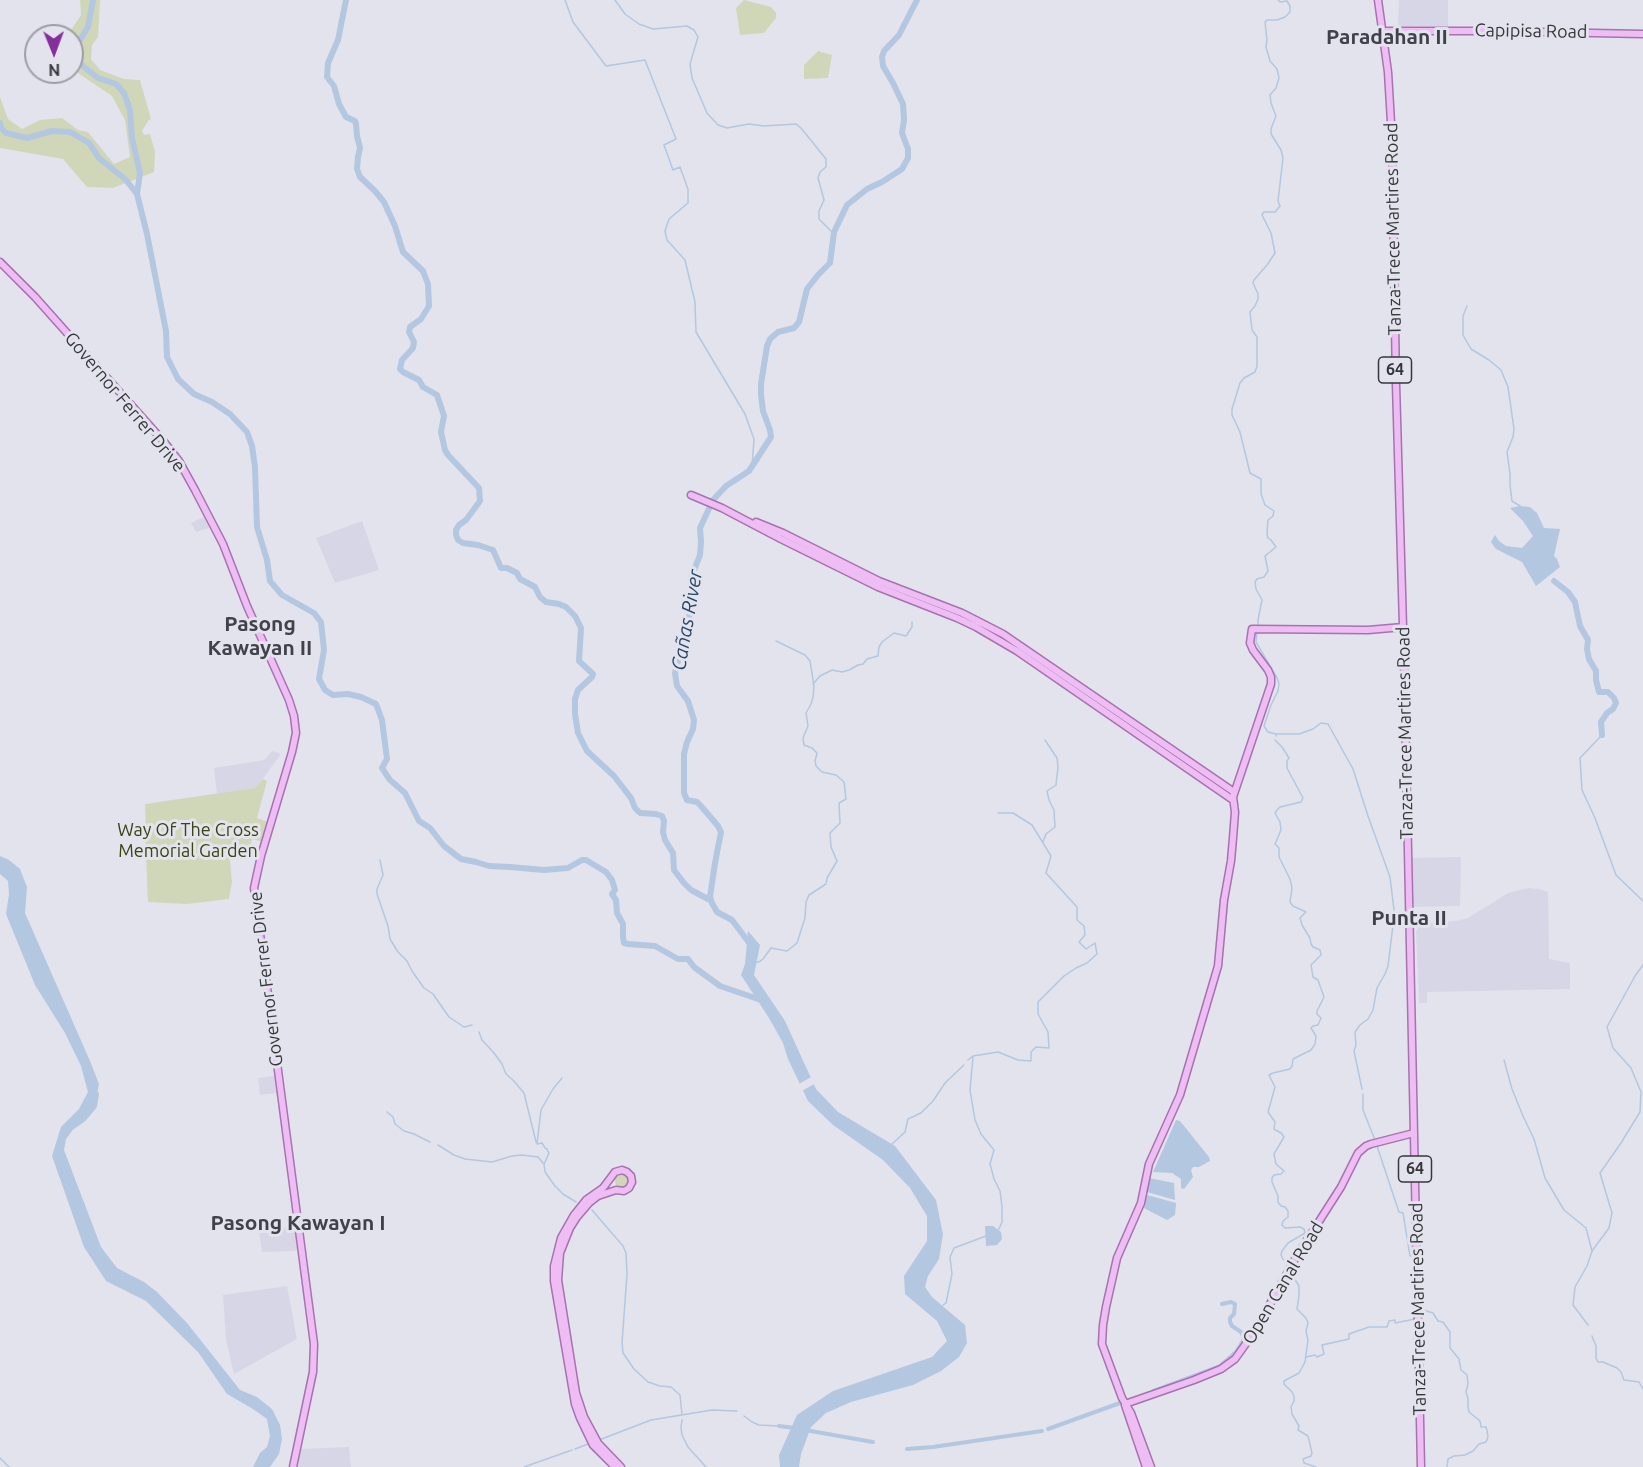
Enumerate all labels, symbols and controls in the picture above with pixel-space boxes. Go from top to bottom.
street label: Capipisa Road [1474,19,1588,43]
north arrow [24,24,84,84]
district label: Paradahan II [1326,24,1448,50]
text: N [48,61,60,79]
street label: Tanza-Trece Martires Road [1380,123,1406,335]
street label: Governor Ferrer Drive [60,328,190,476]
road number: 64 [1378,357,1412,383]
water label: Cañas River [666,568,708,672]
district label: Pasong Kawayan II [208,611,312,661]
street label: Tanza-Trece Martires Road [1392,627,1418,839]
park label: Way Of The Cross Memorial Garden [117,819,259,862]
street label: Governor Ferrer Drive [245,890,287,1068]
district label: Punta II [1371,905,1447,931]
road number: 64 [1398,1156,1432,1182]
street label: Tanza-Trece Martires Road [1405,1203,1431,1415]
district label: Pasong Kawayan I [211,1210,385,1236]
street label: Open Canal Road [1238,1218,1328,1348]

